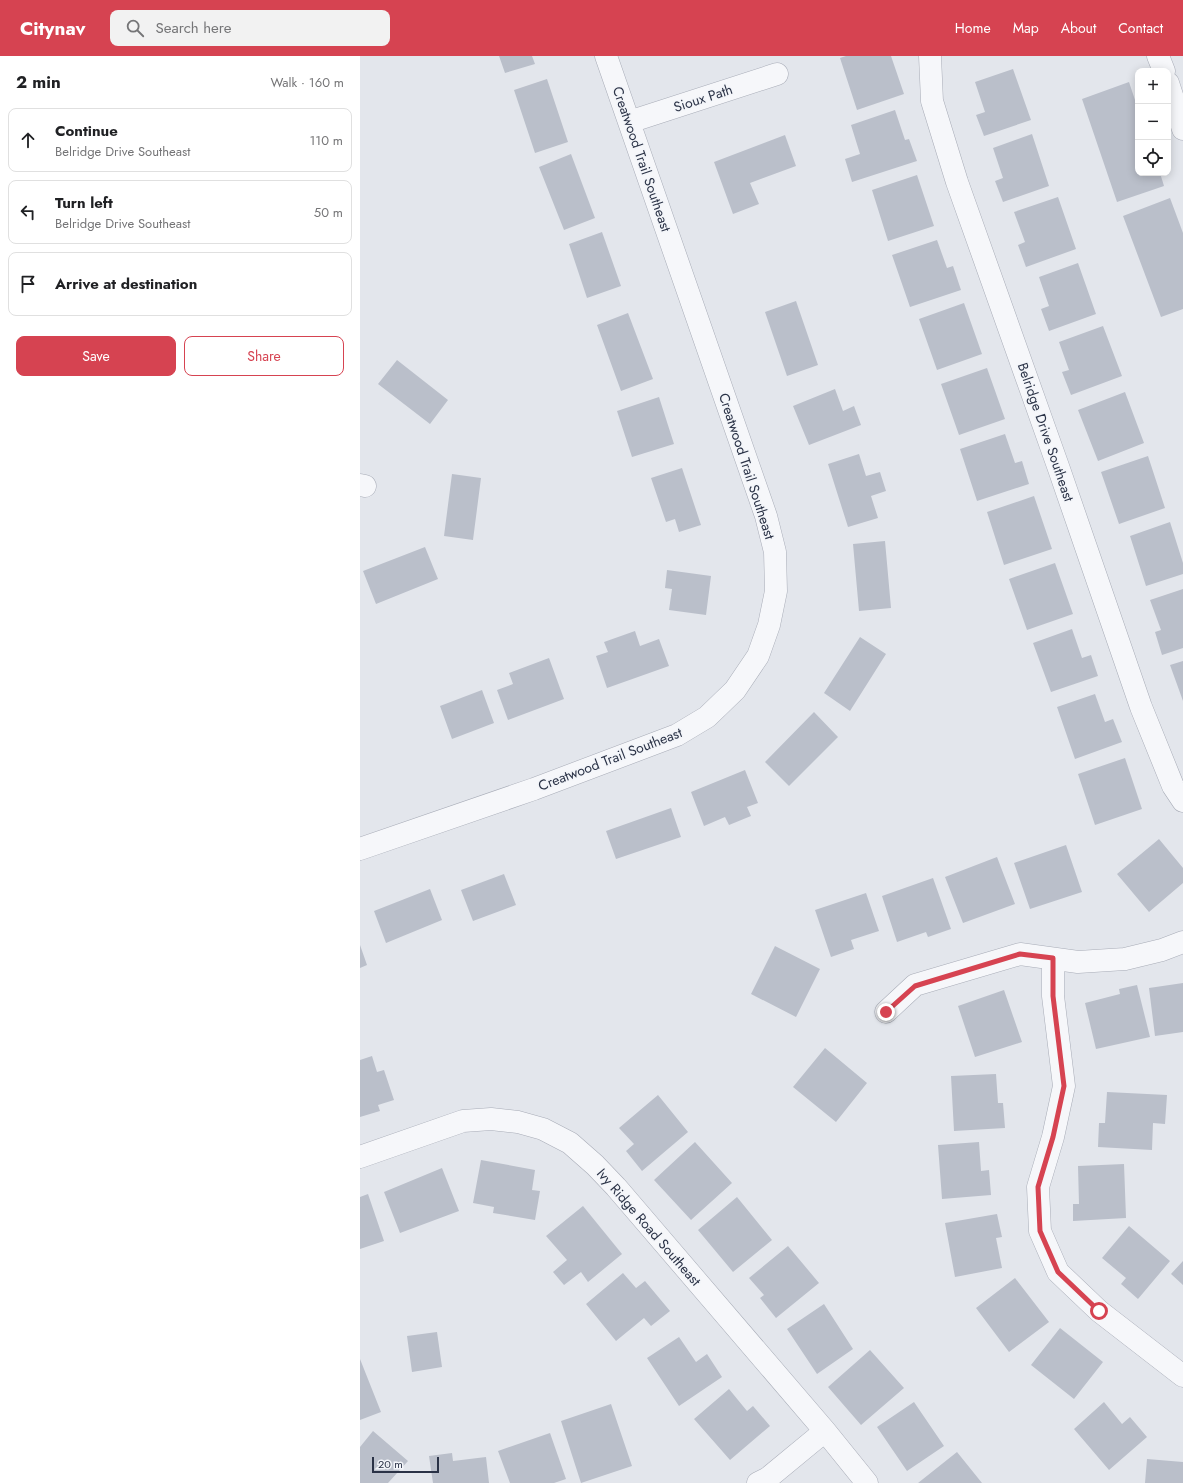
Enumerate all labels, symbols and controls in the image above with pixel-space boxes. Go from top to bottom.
search box [110,10,390,46]
text: Citynav [20,15,86,42]
icon: search [124,17,146,39]
text: Search here [156,17,231,39]
text: Home [955,18,991,38]
text: Map [1013,18,1039,38]
text: About [1061,18,1096,38]
text: Contact [1118,18,1163,38]
map controls [1135,68,1171,176]
button: + [1135,68,1171,104]
text: 2 min [16,70,61,94]
text: Walk · 160 m [271,73,344,92]
street label: Sioux Path [671,79,735,117]
street label: Creatwood Trail Southeast [608,84,676,235]
button: − [1135,104,1171,140]
text: Continue [55,120,118,142]
icon: ahead [17,129,39,151]
text: 110 m [309,131,343,150]
button: locate [1135,140,1171,176]
text: Belridge Drive Southeast [55,142,190,161]
text: Turn left [55,192,113,214]
icon: left [17,201,39,223]
text: 50 m [314,203,343,222]
text: Belridge Drive Southeast [55,214,190,233]
icon: arrive [17,273,39,295]
text: Arrive at destination [55,273,197,295]
button: Save [16,336,176,376]
button: Share [184,336,344,376]
street label: Belridge Drive Southeast [1013,360,1079,505]
street label: Creatwood Trail Southeast [714,390,780,542]
street label: Creatwood Trail Southeast [535,722,685,796]
route end [877,1003,895,1021]
street label: Ivy Ridge Road Southeast [592,1164,706,1291]
route start [1090,1302,1108,1320]
scale bar [372,1455,439,1474]
text: 20 m [378,1456,403,1472]

